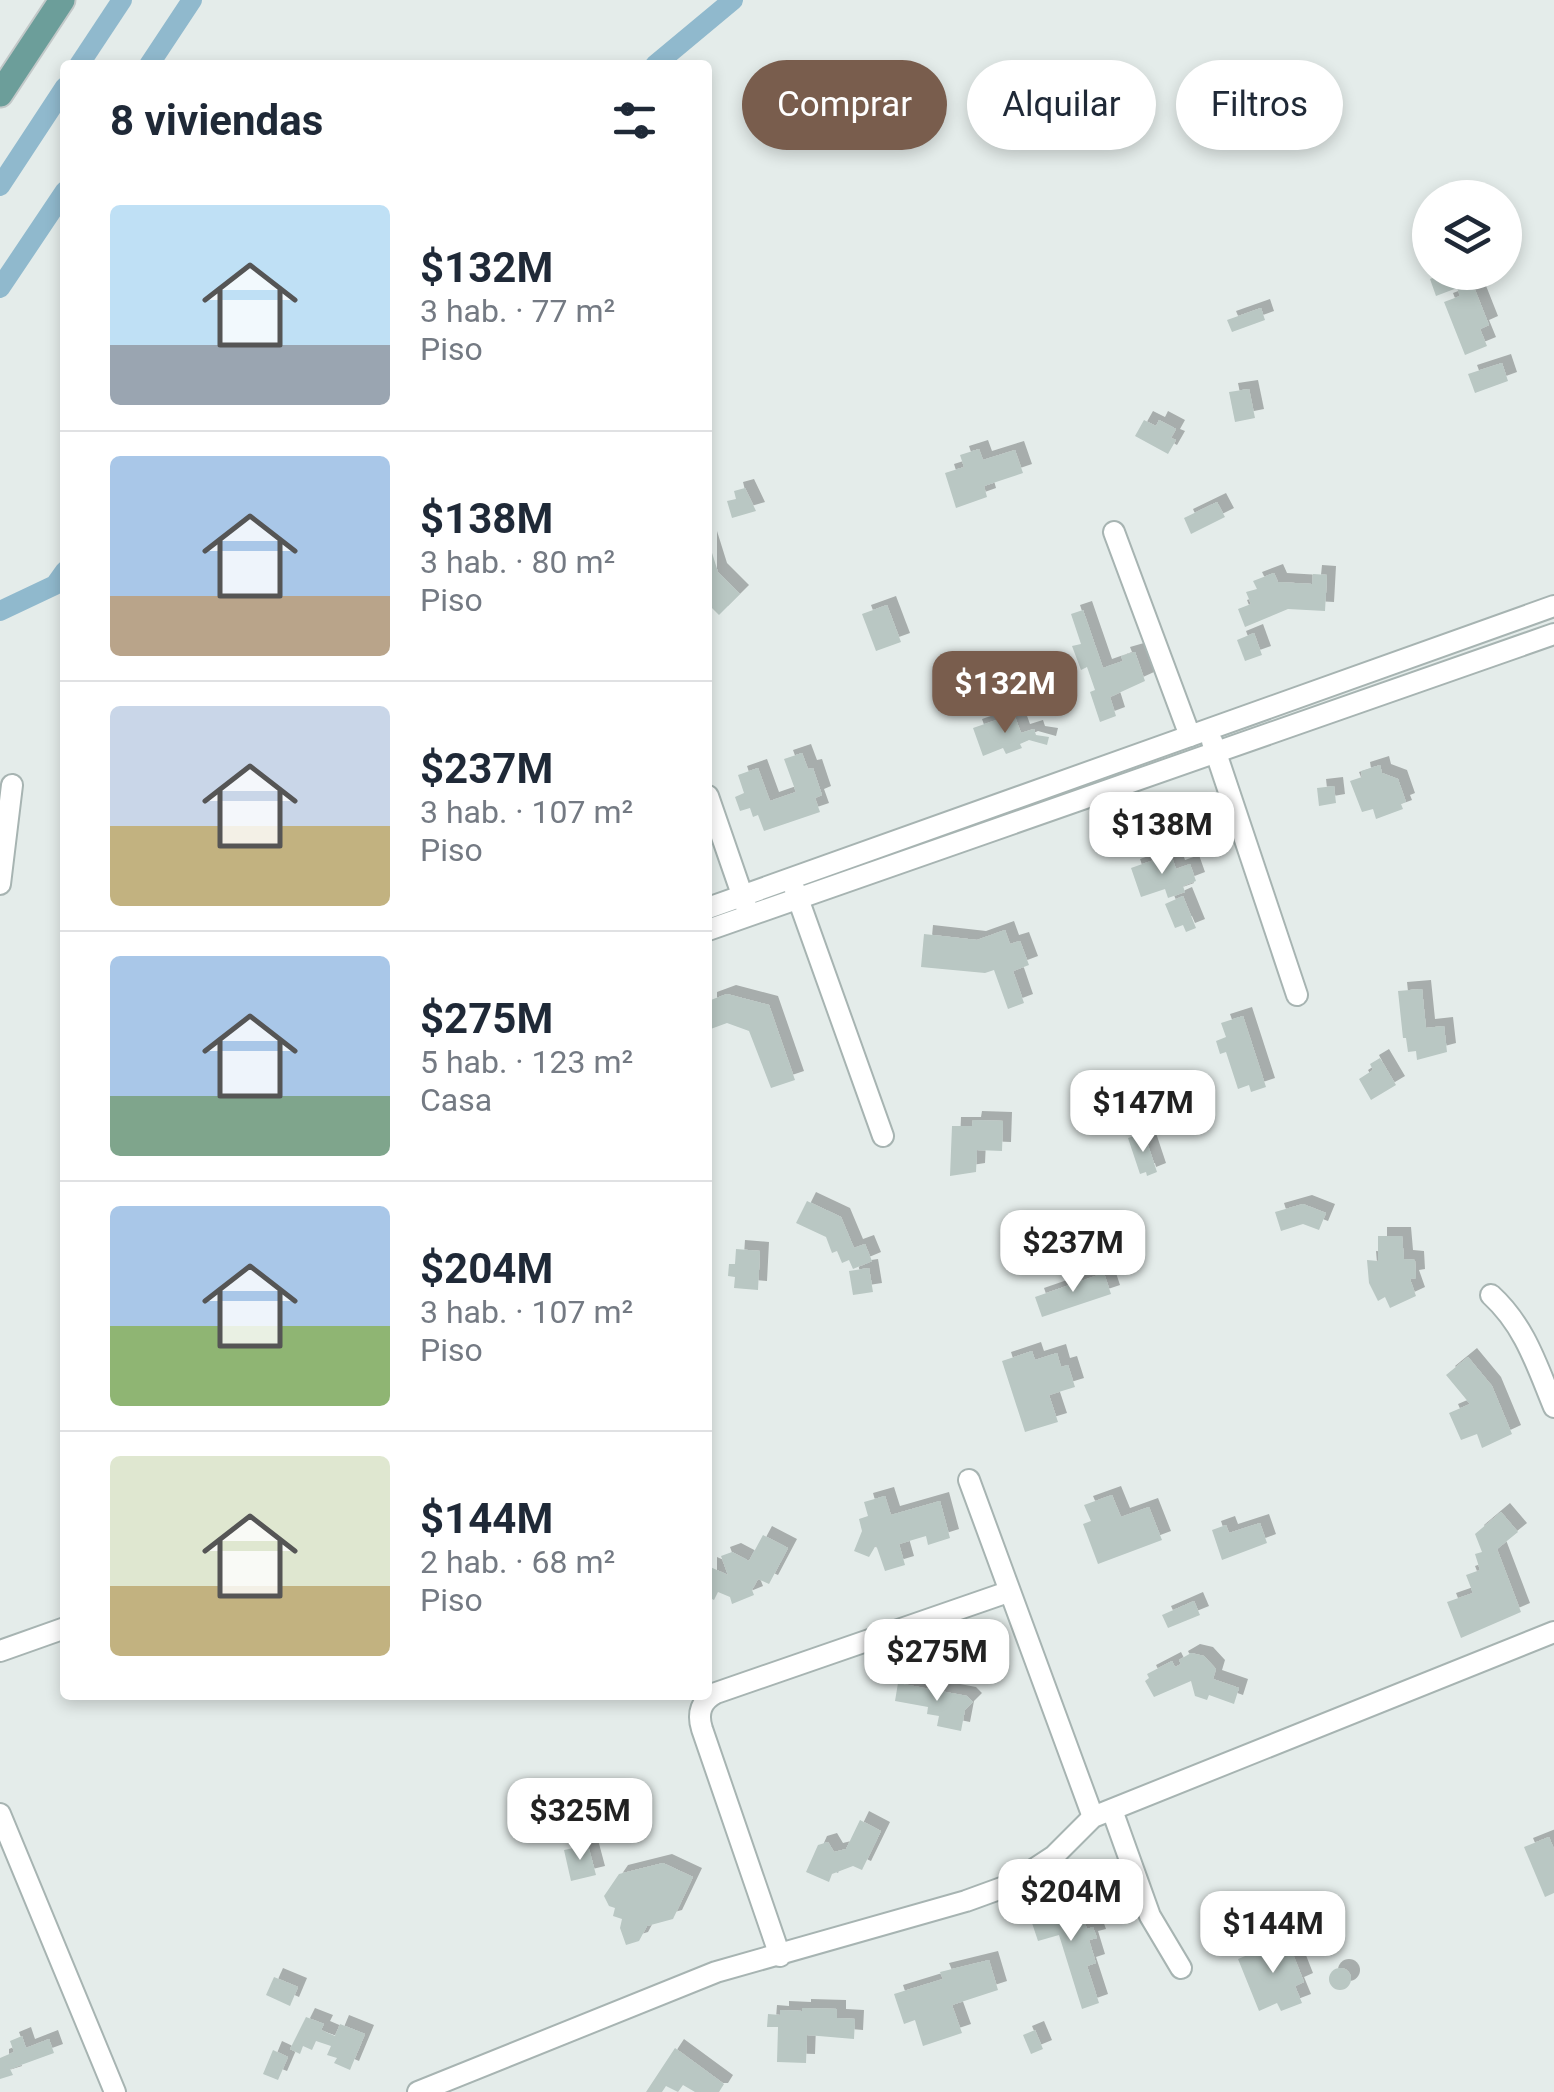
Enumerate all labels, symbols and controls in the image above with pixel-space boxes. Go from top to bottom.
chip: Comprar [742,60,947,150]
chip: Alquilar [967,60,1156,150]
chip: Filtros [1176,60,1343,150]
icon: filters [607,93,662,148]
text: 8 viviendas [110,96,323,145]
map controls [1412,180,1522,290]
button: layers [1412,180,1522,290]
text: $132M [420,243,553,292]
icon: home [190,245,310,365]
text: 3 hab. · 77 m² [420,292,615,330]
text: Piso [420,330,483,368]
text: $138M [420,494,553,543]
icon: home [190,496,310,616]
text: 3 hab. · 80 m² [420,543,615,581]
text: Piso [420,581,483,619]
pin: $132M [935,651,1075,736]
text: $132M [954,664,1056,702]
text: $237M [420,744,553,793]
icon: home [190,746,310,866]
pin: $138M [1092,792,1232,877]
text: 3 hab. · 107 m² [420,793,633,831]
text: $138M [1111,805,1213,843]
text: Piso [420,831,483,869]
text: $275M [420,994,553,1043]
icon: home [190,996,310,1116]
text: 5 hab. · 123 m² [420,1043,633,1081]
pin: $147M [1073,1070,1213,1155]
text: Casa [420,1081,492,1119]
text: $147M [1092,1083,1194,1121]
pin: $237M [1003,1210,1143,1295]
text: $237M [1022,1223,1124,1261]
text: $204M [420,1244,553,1293]
icon: home [190,1246,310,1366]
text: 3 hab. · 107 m² [420,1293,633,1331]
text: Piso [420,1331,483,1369]
text: $144M [420,1494,553,1543]
icon: home [190,1496,310,1616]
text: 2 hab. · 68 m² [420,1543,615,1581]
text: Piso [420,1581,483,1619]
pin: $275M [867,1619,1007,1704]
text: $275M [886,1632,988,1670]
pin: $325M [510,1778,650,1863]
text: $325M [529,1791,631,1829]
pin: $204M [1001,1859,1141,1944]
text: $204M [1020,1872,1122,1910]
pin: $144M [1203,1891,1343,1976]
text: $144M [1222,1904,1324,1942]

